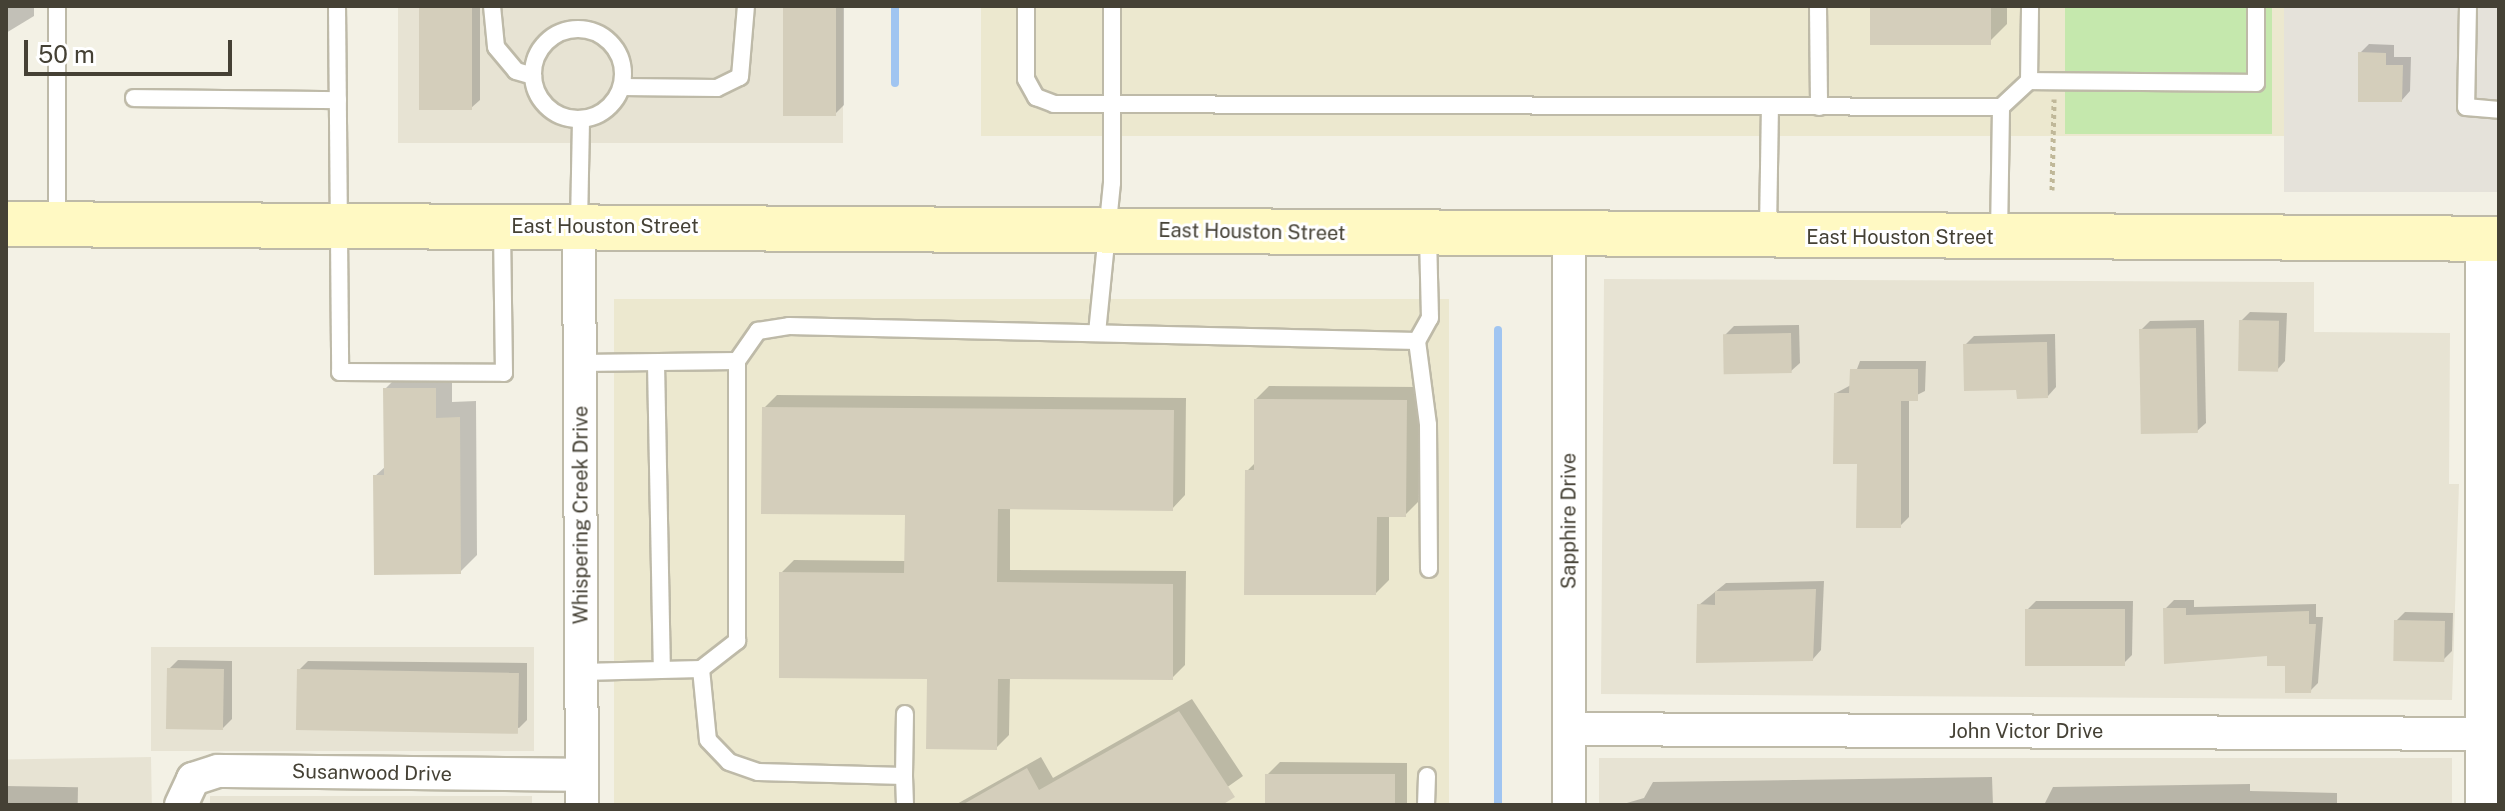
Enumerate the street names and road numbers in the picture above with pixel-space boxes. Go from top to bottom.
street label: East Houston Street [511,214,699,238]
street label: East Houston Street [1158,218,1346,246]
street label: East Houston Street [1806,225,1994,249]
street label: Whispering Creek Drive [569,406,593,624]
street label: Sapphire Drive [1557,453,1581,589]
street label: John Victor Drive [1948,719,2104,743]
street label: Susanwood Drive [292,760,452,786]

